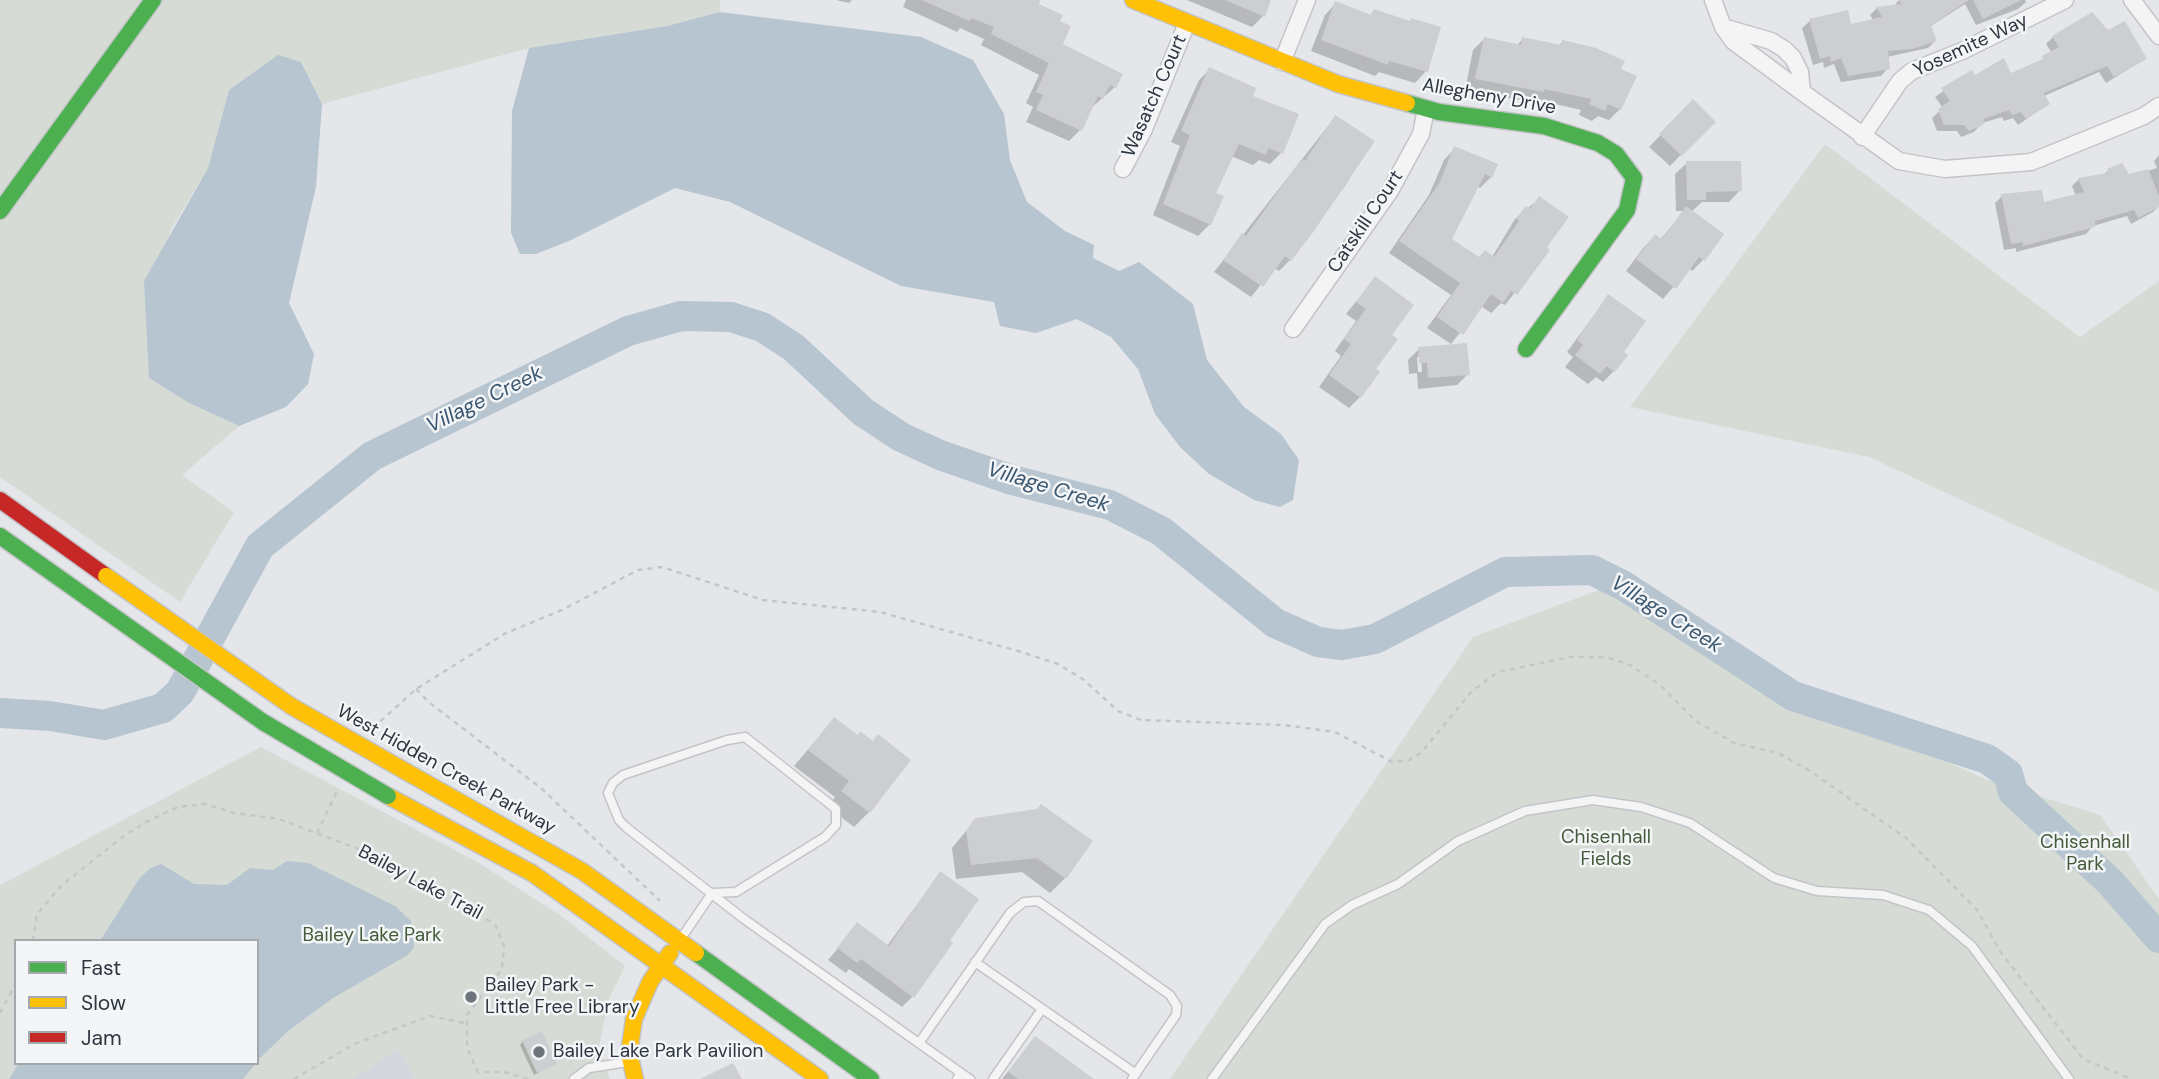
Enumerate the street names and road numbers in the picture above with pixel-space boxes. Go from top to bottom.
street label: Yosemite Way [1910,10,2032,82]
street label: Wasatch Court [1118,31,1192,161]
street label: Allegheny Drive [1420,74,1558,120]
street label: Catskill Court [1323,166,1409,278]
street label: West Hidden Creek Parkway [333,700,559,840]
street label: Bailey Lake Trail [354,841,486,925]

